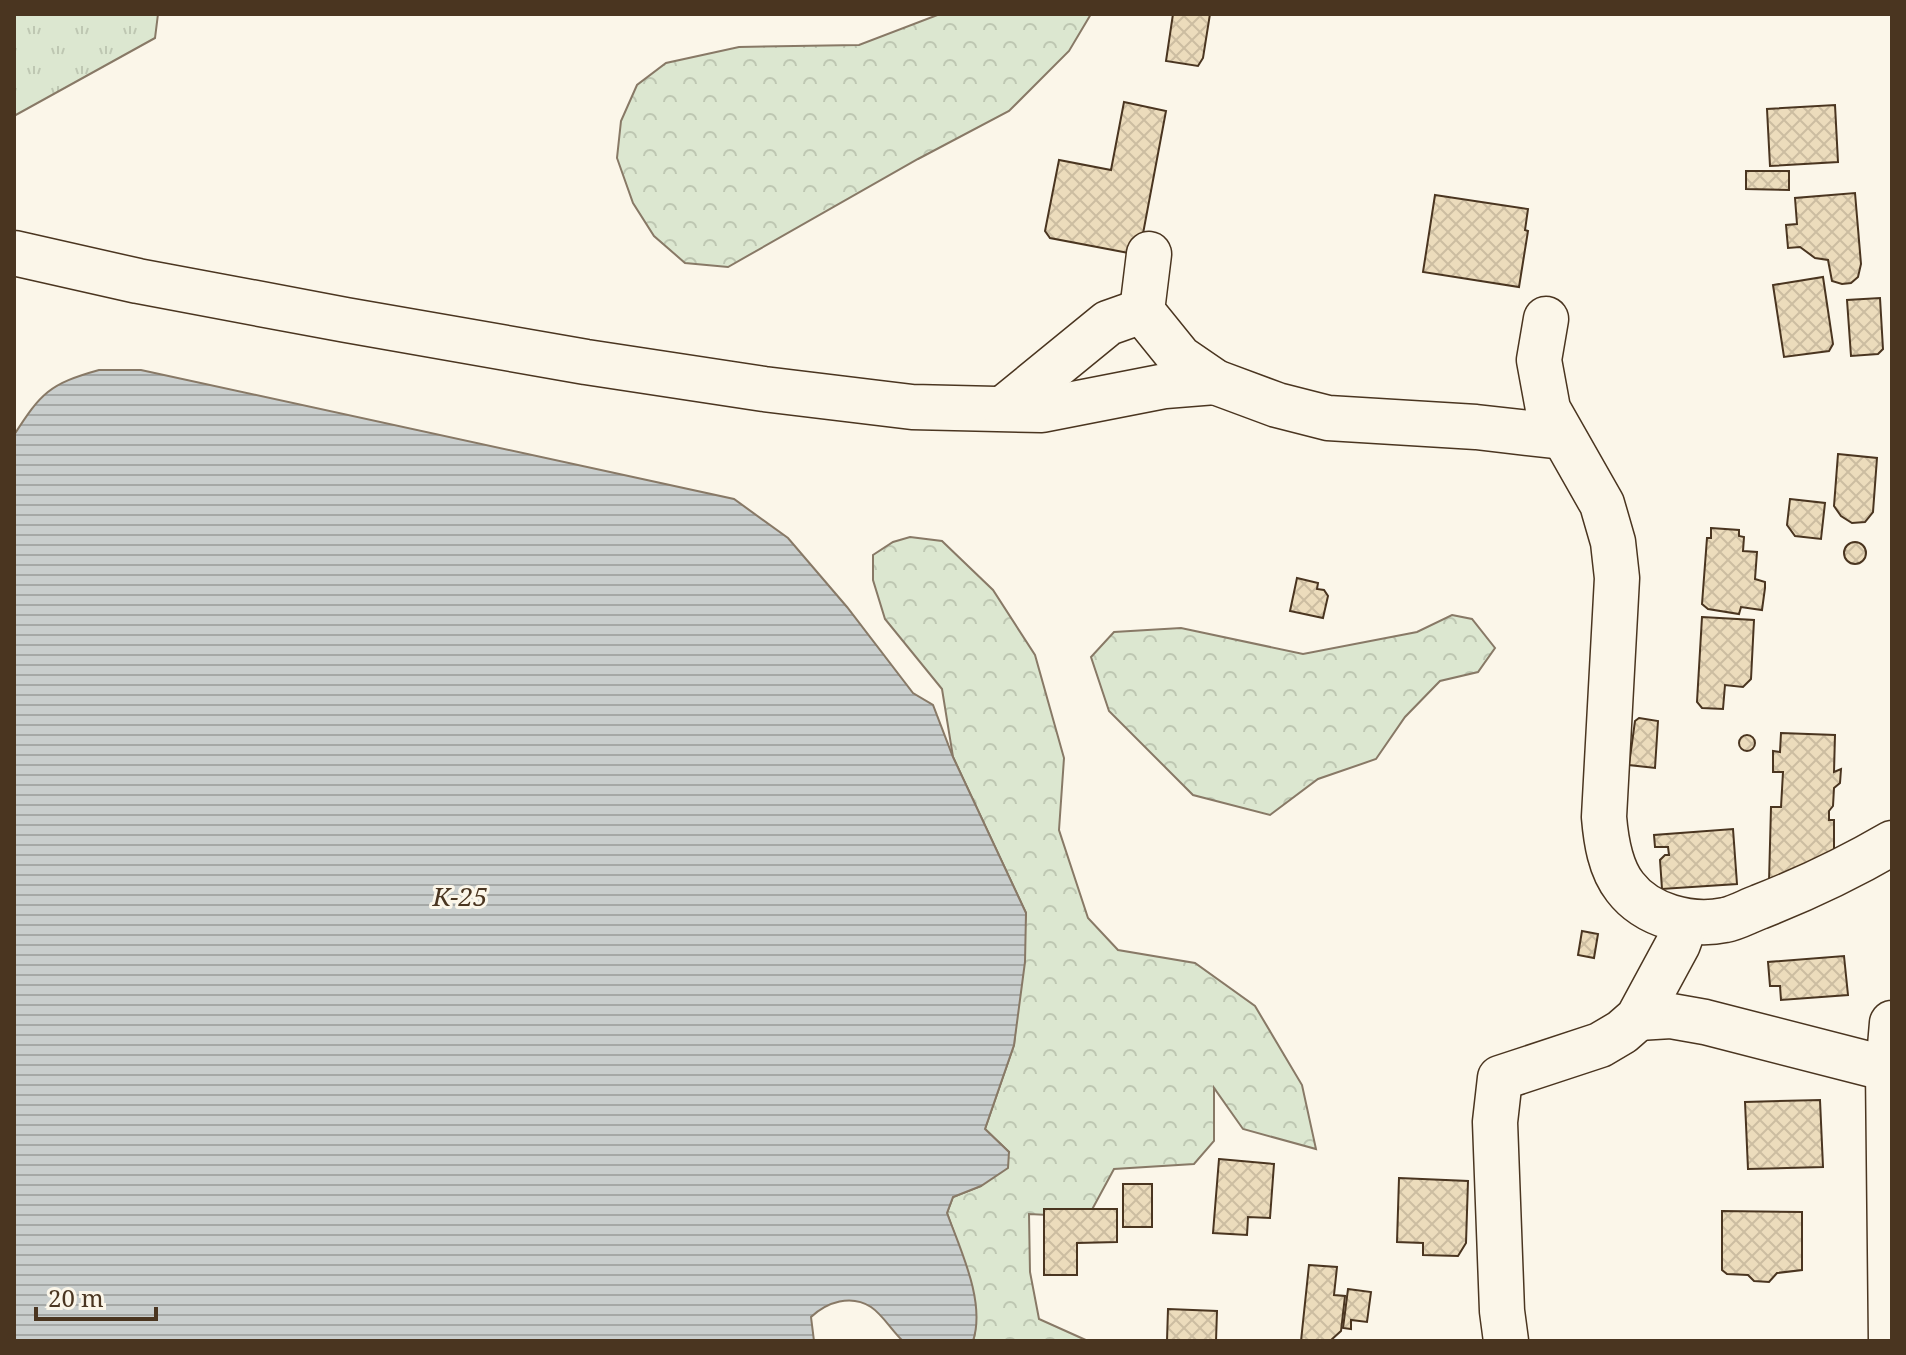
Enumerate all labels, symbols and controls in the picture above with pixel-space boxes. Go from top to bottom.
water label: К-25 [432,878,487,914]
scale bar [36,1271,156,1321]
text: 20 m [48,1281,104,1314]

